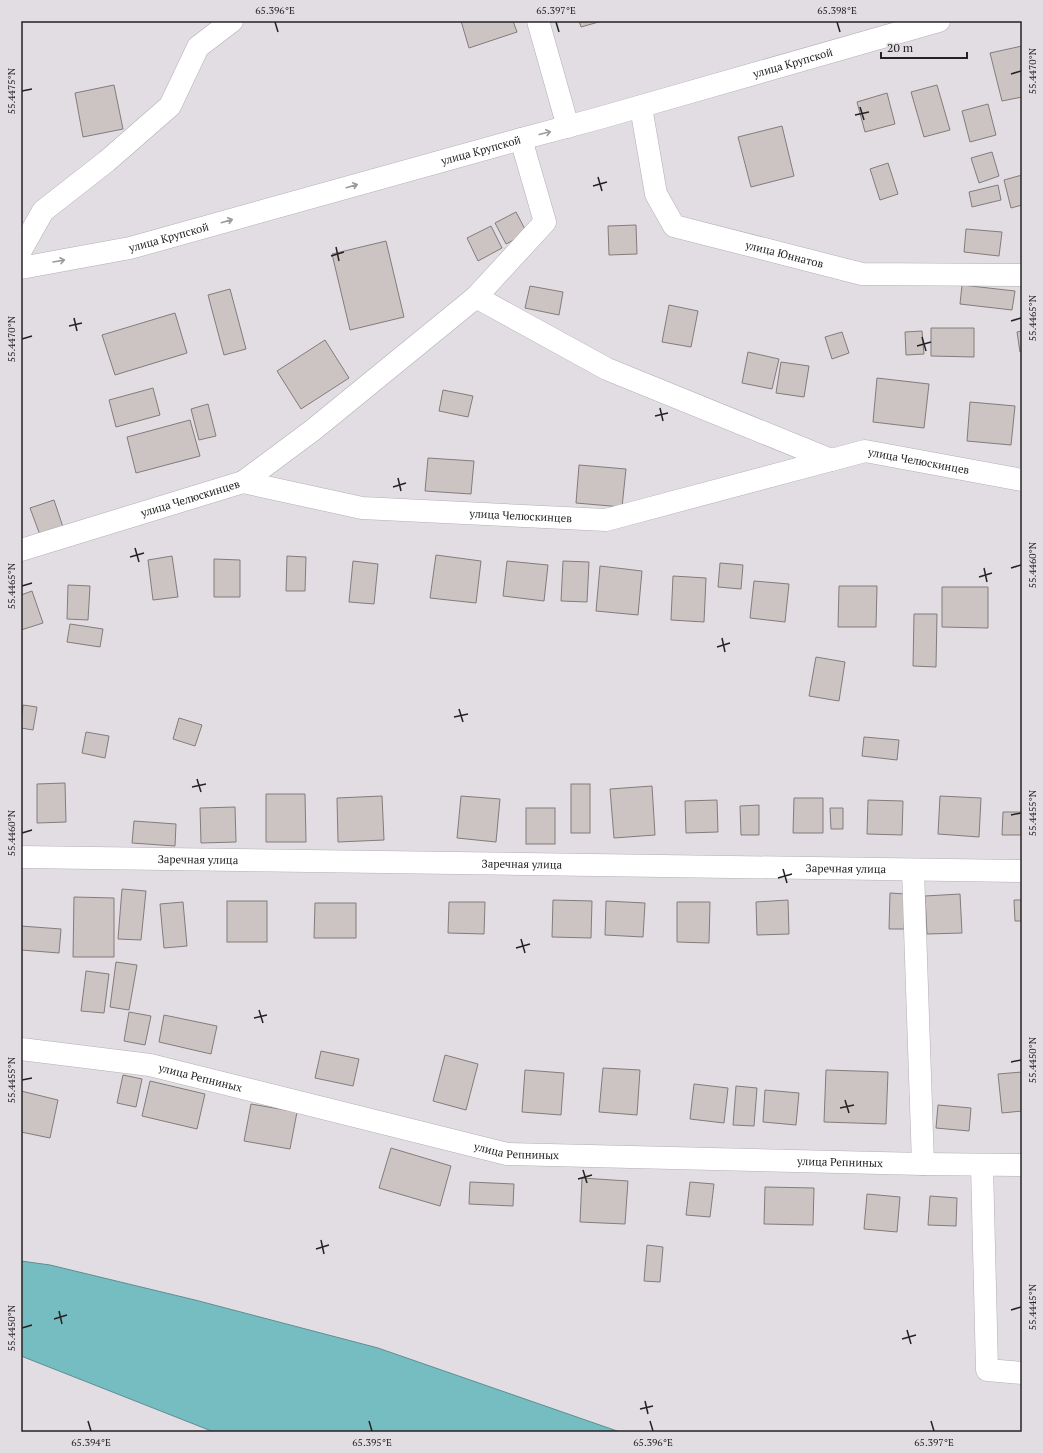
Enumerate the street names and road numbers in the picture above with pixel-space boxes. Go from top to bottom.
street label: улица Крупской [750,45,835,81]
street label: улица Крупской [438,132,523,168]
street label: улица Крупской [126,219,211,255]
street label: улица Юннатов [743,237,825,271]
street label: улица Челюскинцев [866,445,971,477]
street label: улица Челюскинцев [138,476,242,520]
street label: улица Челюскинцев [468,506,573,525]
street label: Заречная улица [158,852,239,867]
street label: Заречная улица [482,856,563,872]
street label: Заречная улица [806,861,887,876]
street label: улица Репниных [156,1060,244,1095]
street label: улица Репниных [472,1139,559,1162]
street label: улица Репниных [796,1154,883,1170]

